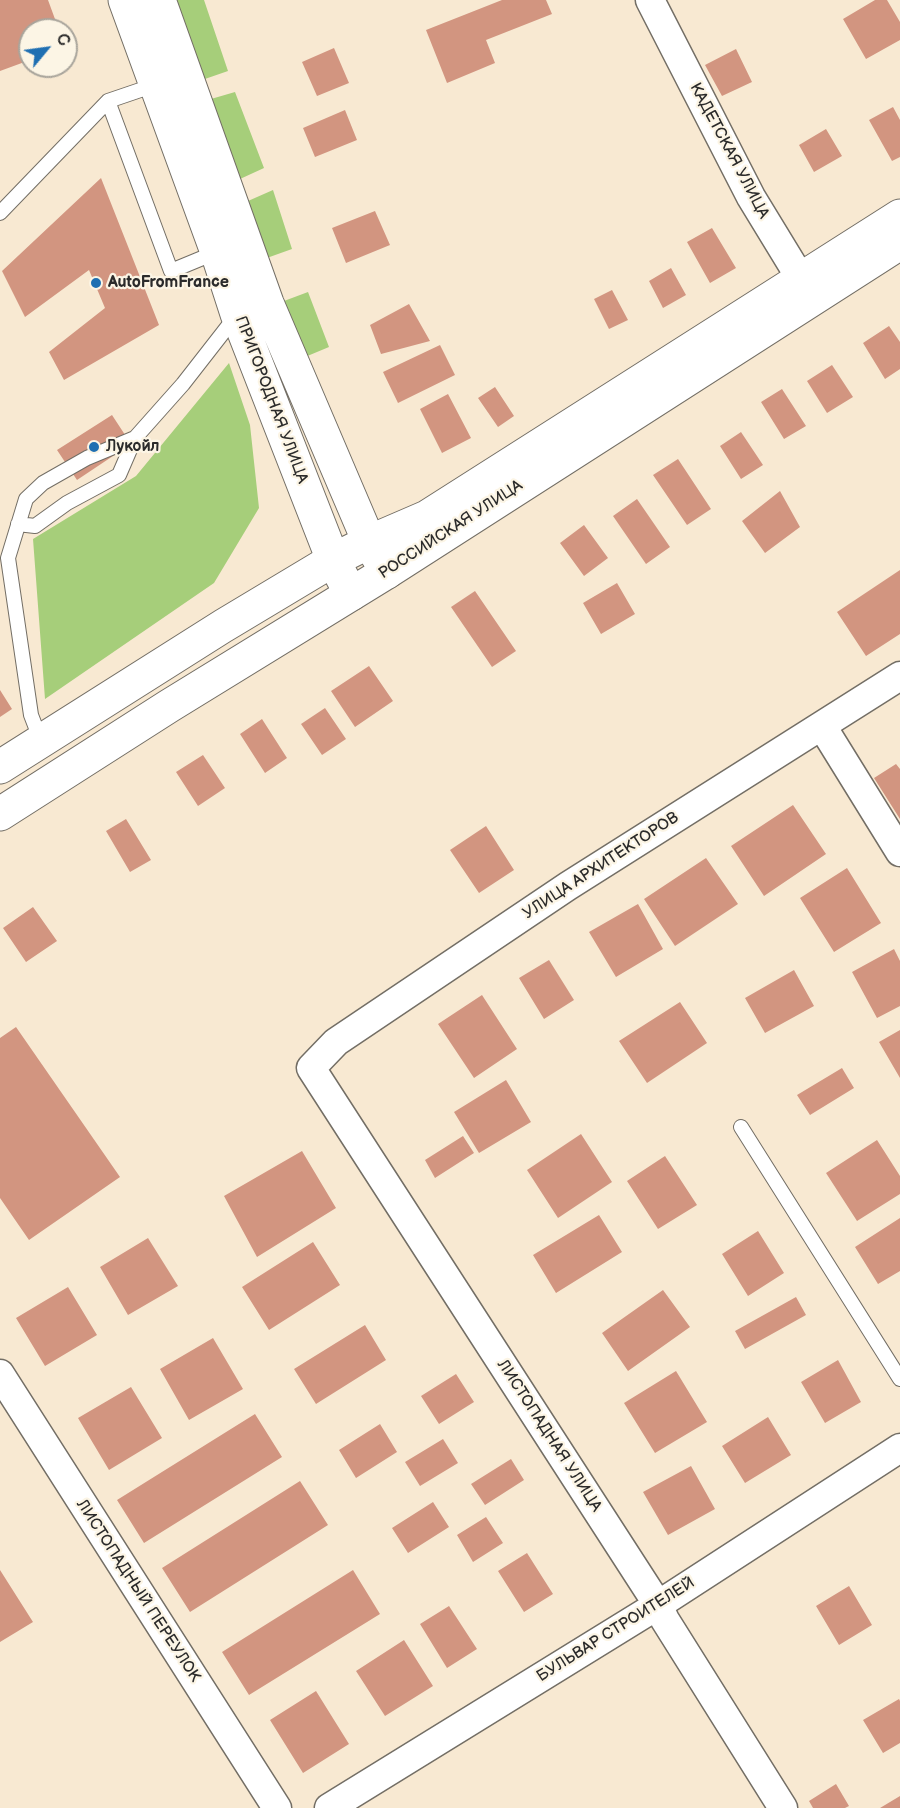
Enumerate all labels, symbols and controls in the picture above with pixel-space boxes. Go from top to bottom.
north arrow [18,18,78,78]
text: С [51,31,73,49]
street label: КАДЕТСКАЯ УЛИЦА [685,80,773,222]
place label: AutoFromFrance [108,273,229,293]
marker: AutoFromFrance [89,276,103,290]
street label: ПРИГОРОДНАЯ УЛИЦА [230,314,312,486]
place label: Лукойл [106,437,160,457]
marker: Лукойл [87,440,101,454]
street label: РОССИЙСКАЯ УЛИЦА [375,476,527,584]
street label: УЛИЦА АРХИТЕКТОРОВ [520,808,682,924]
street label: ЛИСТОПАДНАЯ УЛИЦА [493,1356,605,1516]
street label: ЛИСТОПАДНЫЙ ПЕРЕУЛОК [72,1496,204,1686]
street label: БУЛЬВАР СТРОИТЕЛЕЙ [534,1574,698,1686]

